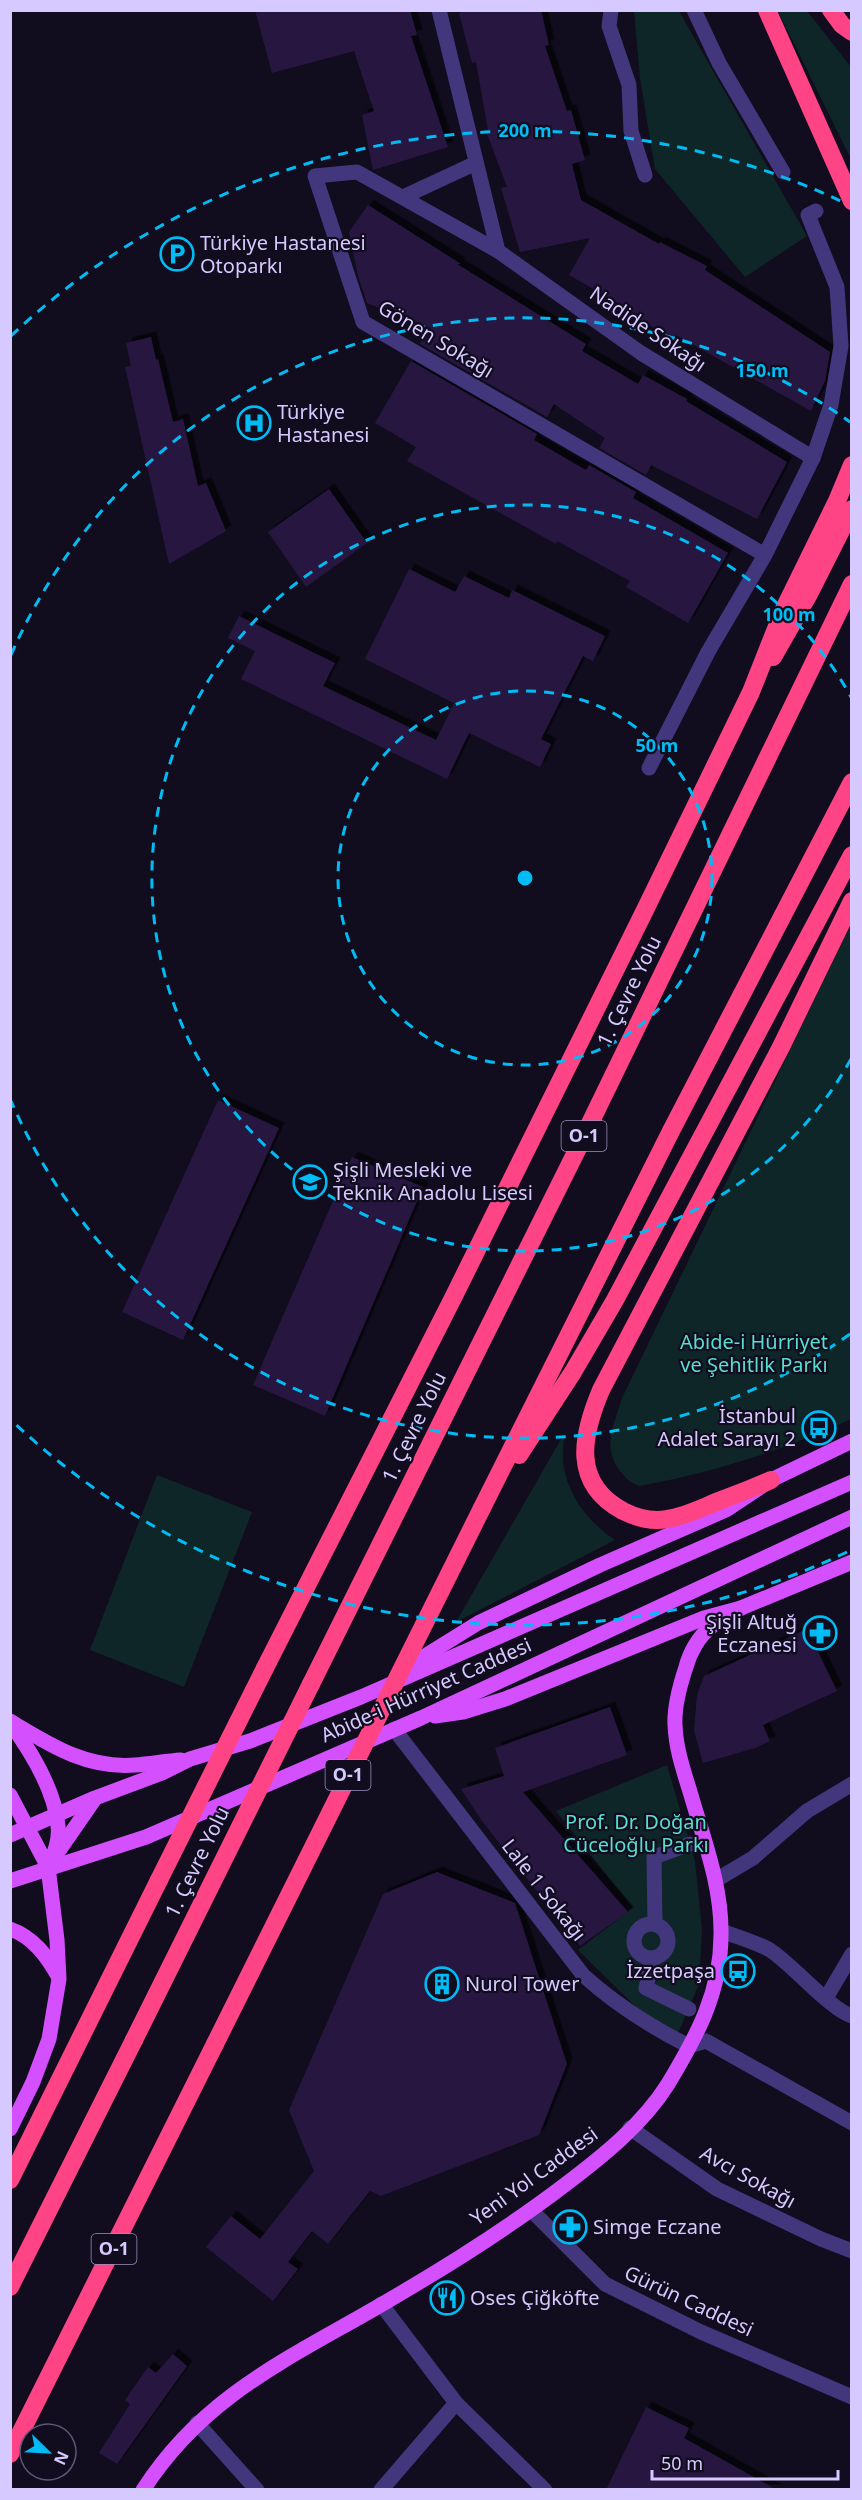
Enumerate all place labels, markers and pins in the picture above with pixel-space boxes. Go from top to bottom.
place label: Türkiye Hastanesi Otoparkı [200,229,366,279]
parking icon: Türkiye Hastanesi Otoparkı [159,236,195,272]
place label: Türkiye Hastanesi [277,398,369,448]
hospital icon: Türkiye Hastanesi [236,405,272,441]
centre of rings [515,868,535,888]
place label: Şişli Mesleki ve Teknik Anadolu Lisesi [333,1156,533,1206]
school or university icon: Şişli Mesleki ve Teknik Anadolu Lisesi [292,1164,328,1200]
place label: İstanbul Adalet Sarayı 2 [658,1402,796,1452]
bus stop icon: İstanbul Adalet Sarayı 2 [801,1410,837,1446]
place label: Şişli Altuğ Eczanesi [706,1608,797,1658]
pharmacy icon: Şişli Altuğ Eczanesi [802,1615,838,1651]
bus stop icon: İzzetpaşa [720,1953,756,1989]
place label: İzzetpaşa [627,1957,715,1984]
building icon: Nurol Tower [424,1966,460,2002]
place label: Nurol Tower [465,1970,580,1997]
pharmacy icon: Simge Eczane [552,2209,588,2245]
place label: Simge Eczane [593,2213,722,2240]
restaurant icon: Oses Çiğköfte [429,2280,465,2316]
place label: Oses Çiğköfte [470,2284,600,2311]

